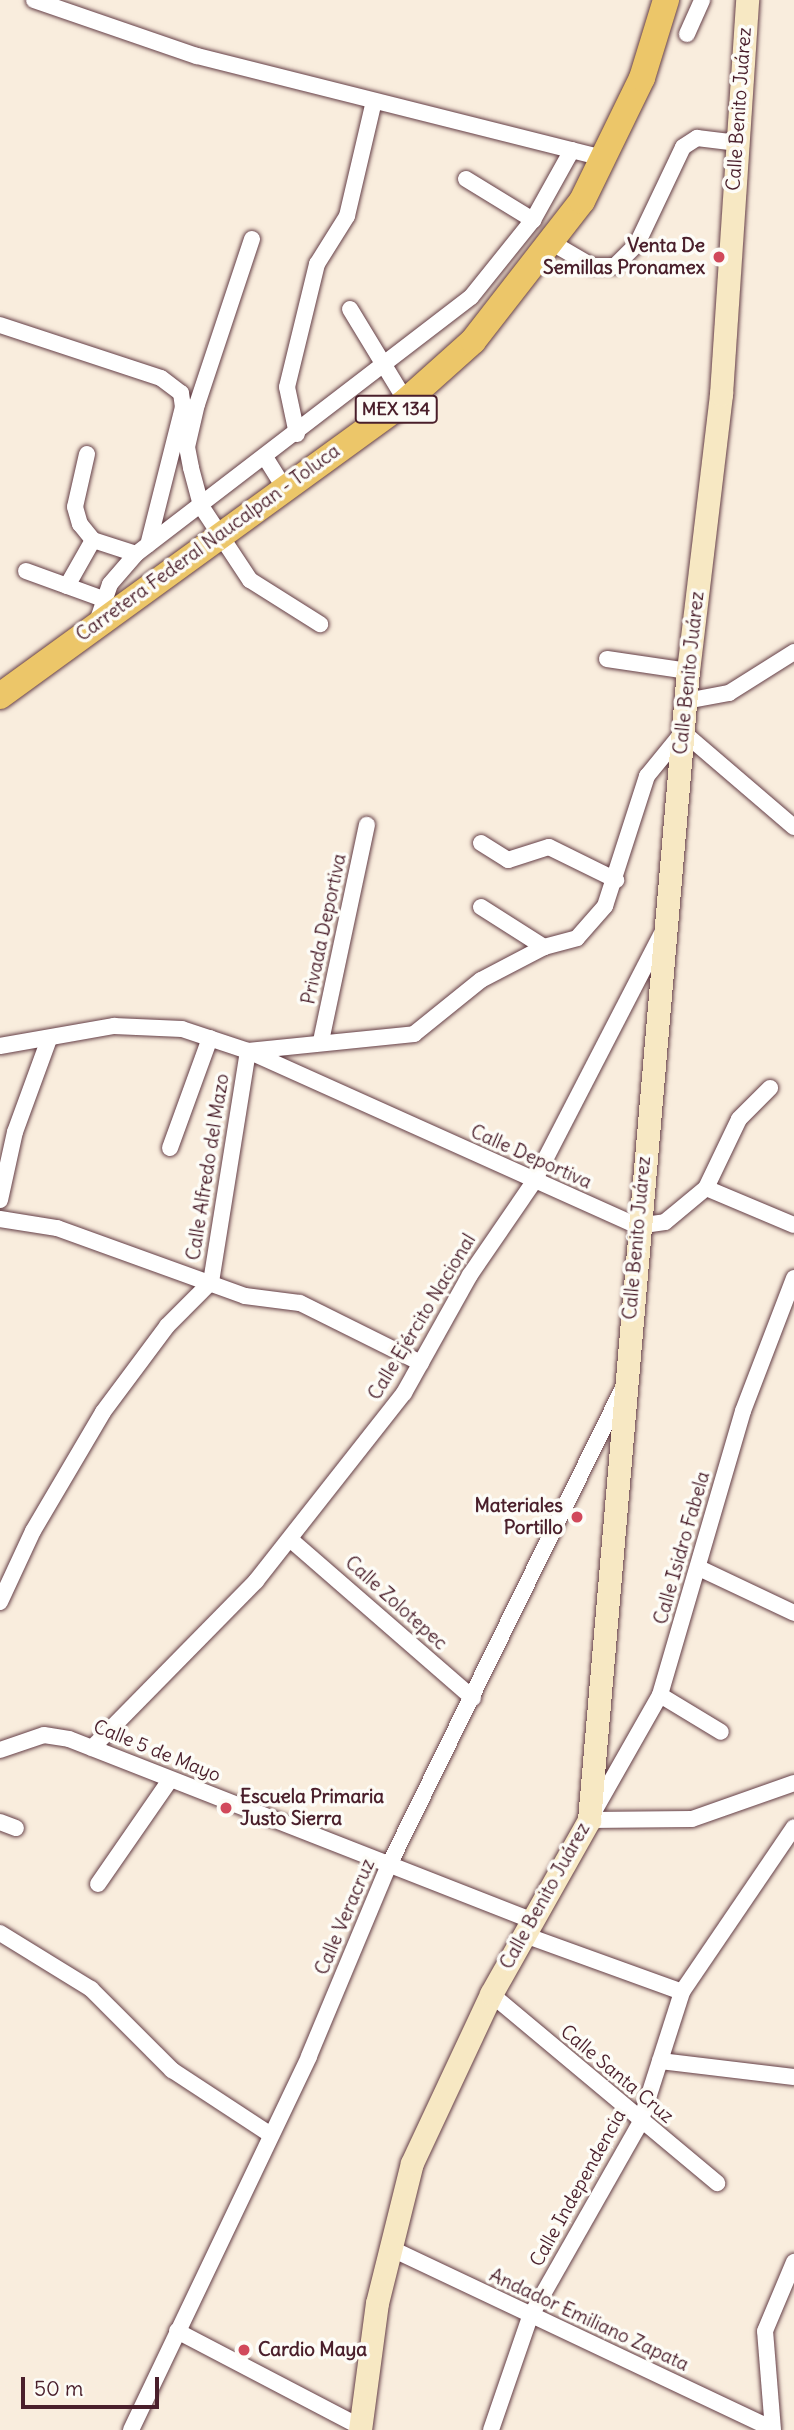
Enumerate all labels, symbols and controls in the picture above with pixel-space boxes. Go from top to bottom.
street label: Calle Benito Juárez [722,26,756,192]
place label: Venta De Semillas Pronamex [543,235,705,279]
marker: Venta De Semillas Pronamex [711,249,727,265]
road number: MEX 134 [354,394,438,424]
street label: Carretera Federal Naucalpan - Toluca [72,440,344,646]
street label: Calle Benito Juárez [669,590,709,756]
street label: Privada Deportiva [297,852,351,1006]
street label: Calle Alfredo del Mazo [182,1072,234,1262]
street label: Calle Deportiva [467,1120,595,1194]
street label: Calle Benito Juárez [618,1155,656,1321]
street label: Calle Ejército Nacional [363,1230,481,1404]
street label: Calle Isidro Fabela [649,1469,715,1627]
place label: Materiales Portillo [474,1495,563,1539]
marker: Materiales Portillo [569,1509,585,1525]
street label: Calle Zolotepec [340,1551,452,1655]
street label: Calle 5 de Mayo [90,1715,224,1787]
place label: Escuela Primaria Justo Sierra [240,1786,384,1830]
marker: Escuela Primaria Justo Sierra [218,1800,234,1816]
street label: Calle Benito Juárez [495,1819,595,1973]
street label: Calle Veracruz [310,1856,380,1978]
street label: Calle Santa Cruz [556,2020,678,2128]
street label: Calle Independencia [525,2105,631,2271]
street label: Andador Emiliano Zapata [486,2264,692,2376]
place label: Cardio Maya [258,2339,367,2361]
marker: Cardio Maya [236,2342,252,2358]
scale bar [24,2364,163,2408]
text: 50 m [34,2375,83,2402]

